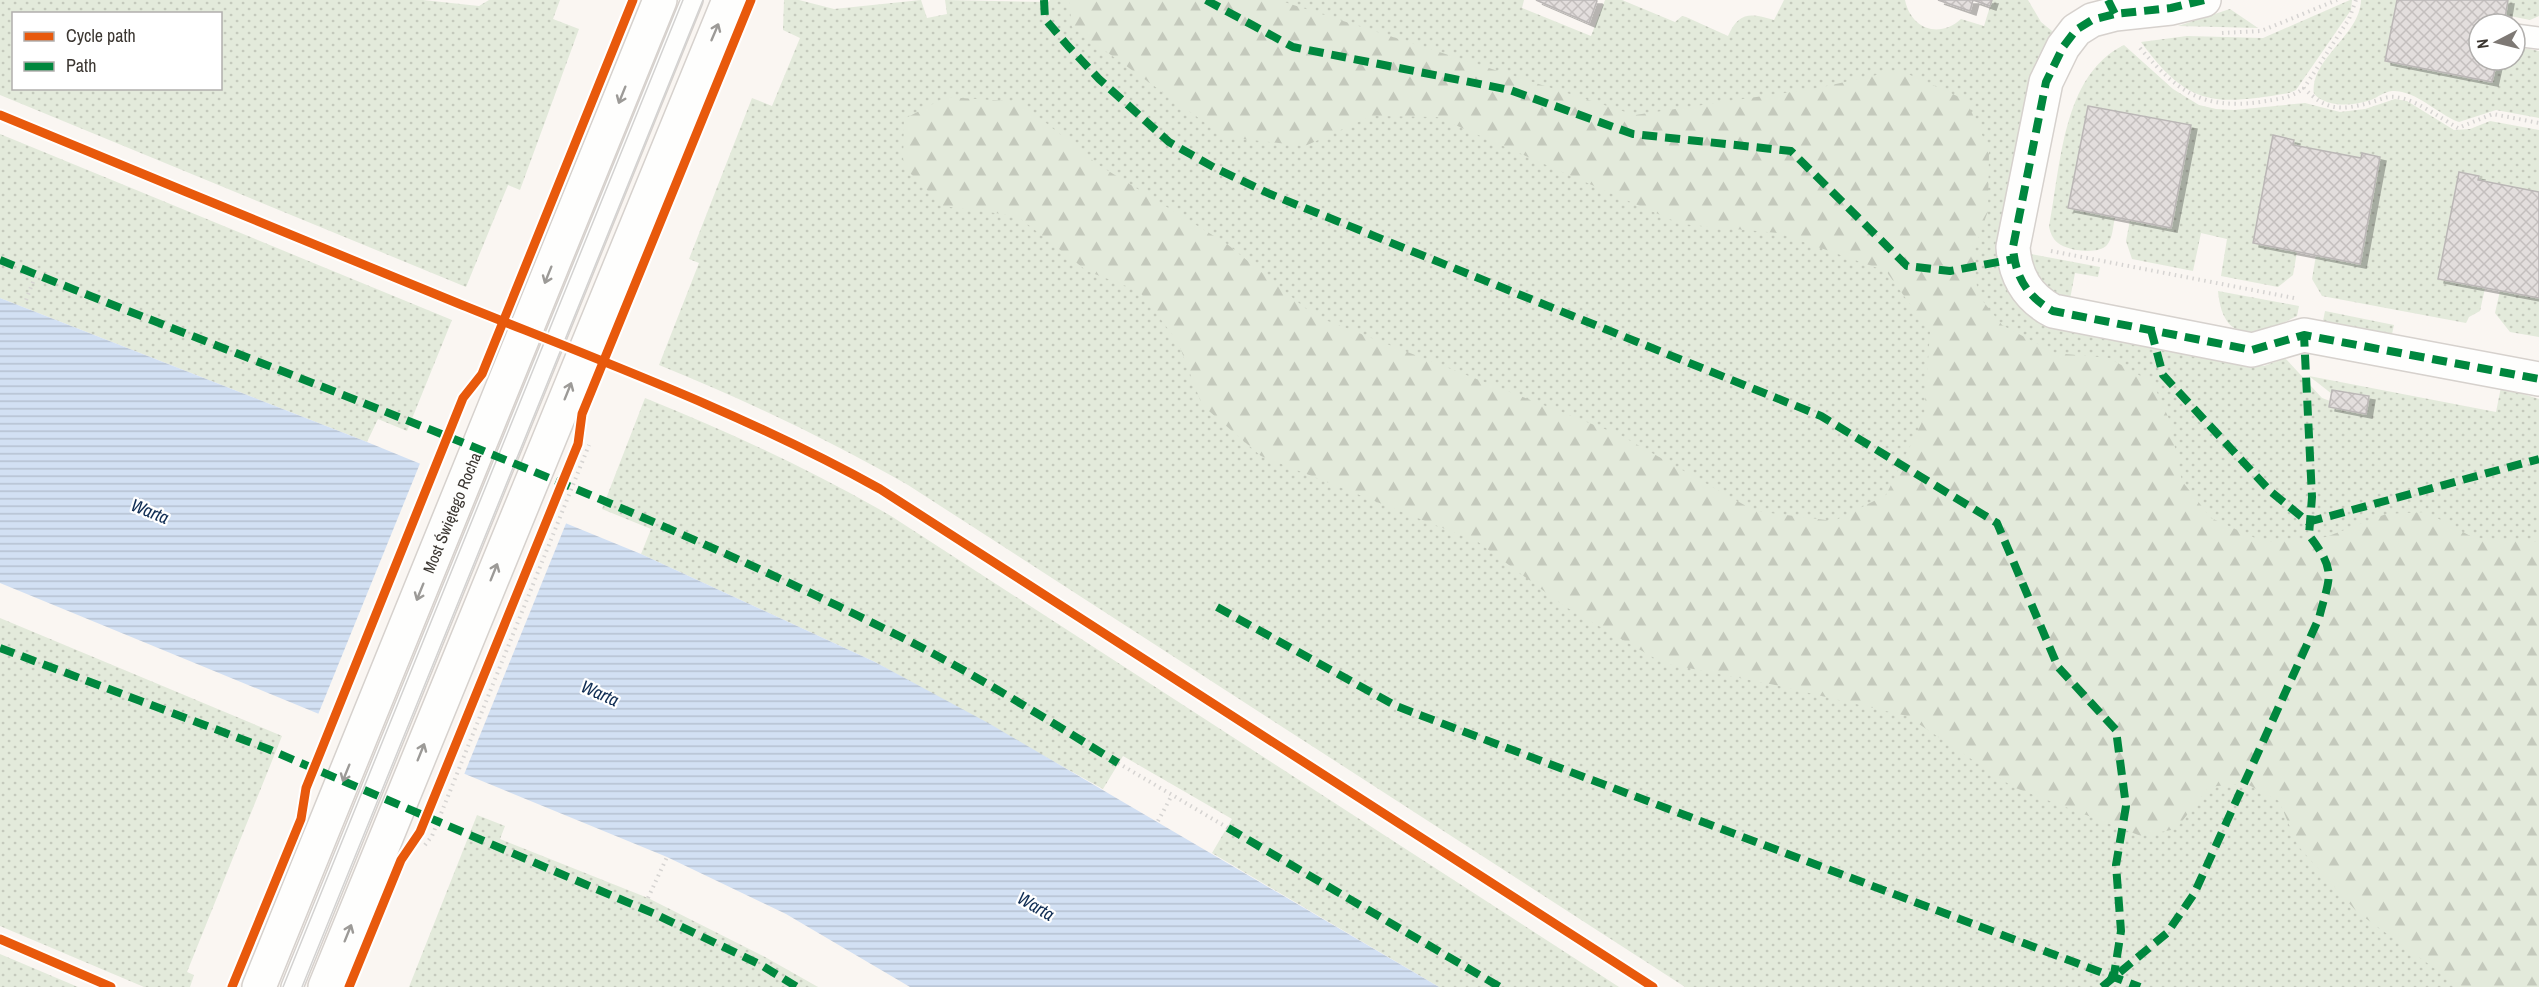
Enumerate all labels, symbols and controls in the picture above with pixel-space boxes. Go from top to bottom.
legend [12,12,222,90]
north arrow [2467,12,2527,72]
text: Cycle path [66,23,136,48]
one-way arrow [710,23,721,42]
text: N [2471,38,2494,50]
text: Path [66,53,96,78]
one-way arrow [615,85,626,103]
one-way arrow [542,266,553,284]
one-way arrow [563,382,574,401]
street label: Most Świętego Rocha [417,448,486,576]
water label: Warta [127,492,173,530]
one-way arrow [489,563,500,581]
one-way arrow [414,583,425,601]
water label: Warta [577,674,623,712]
one-way arrow [416,743,427,762]
one-way arrow [340,763,351,782]
water label: Warta [1013,885,1059,927]
one-way arrow [343,924,354,943]

